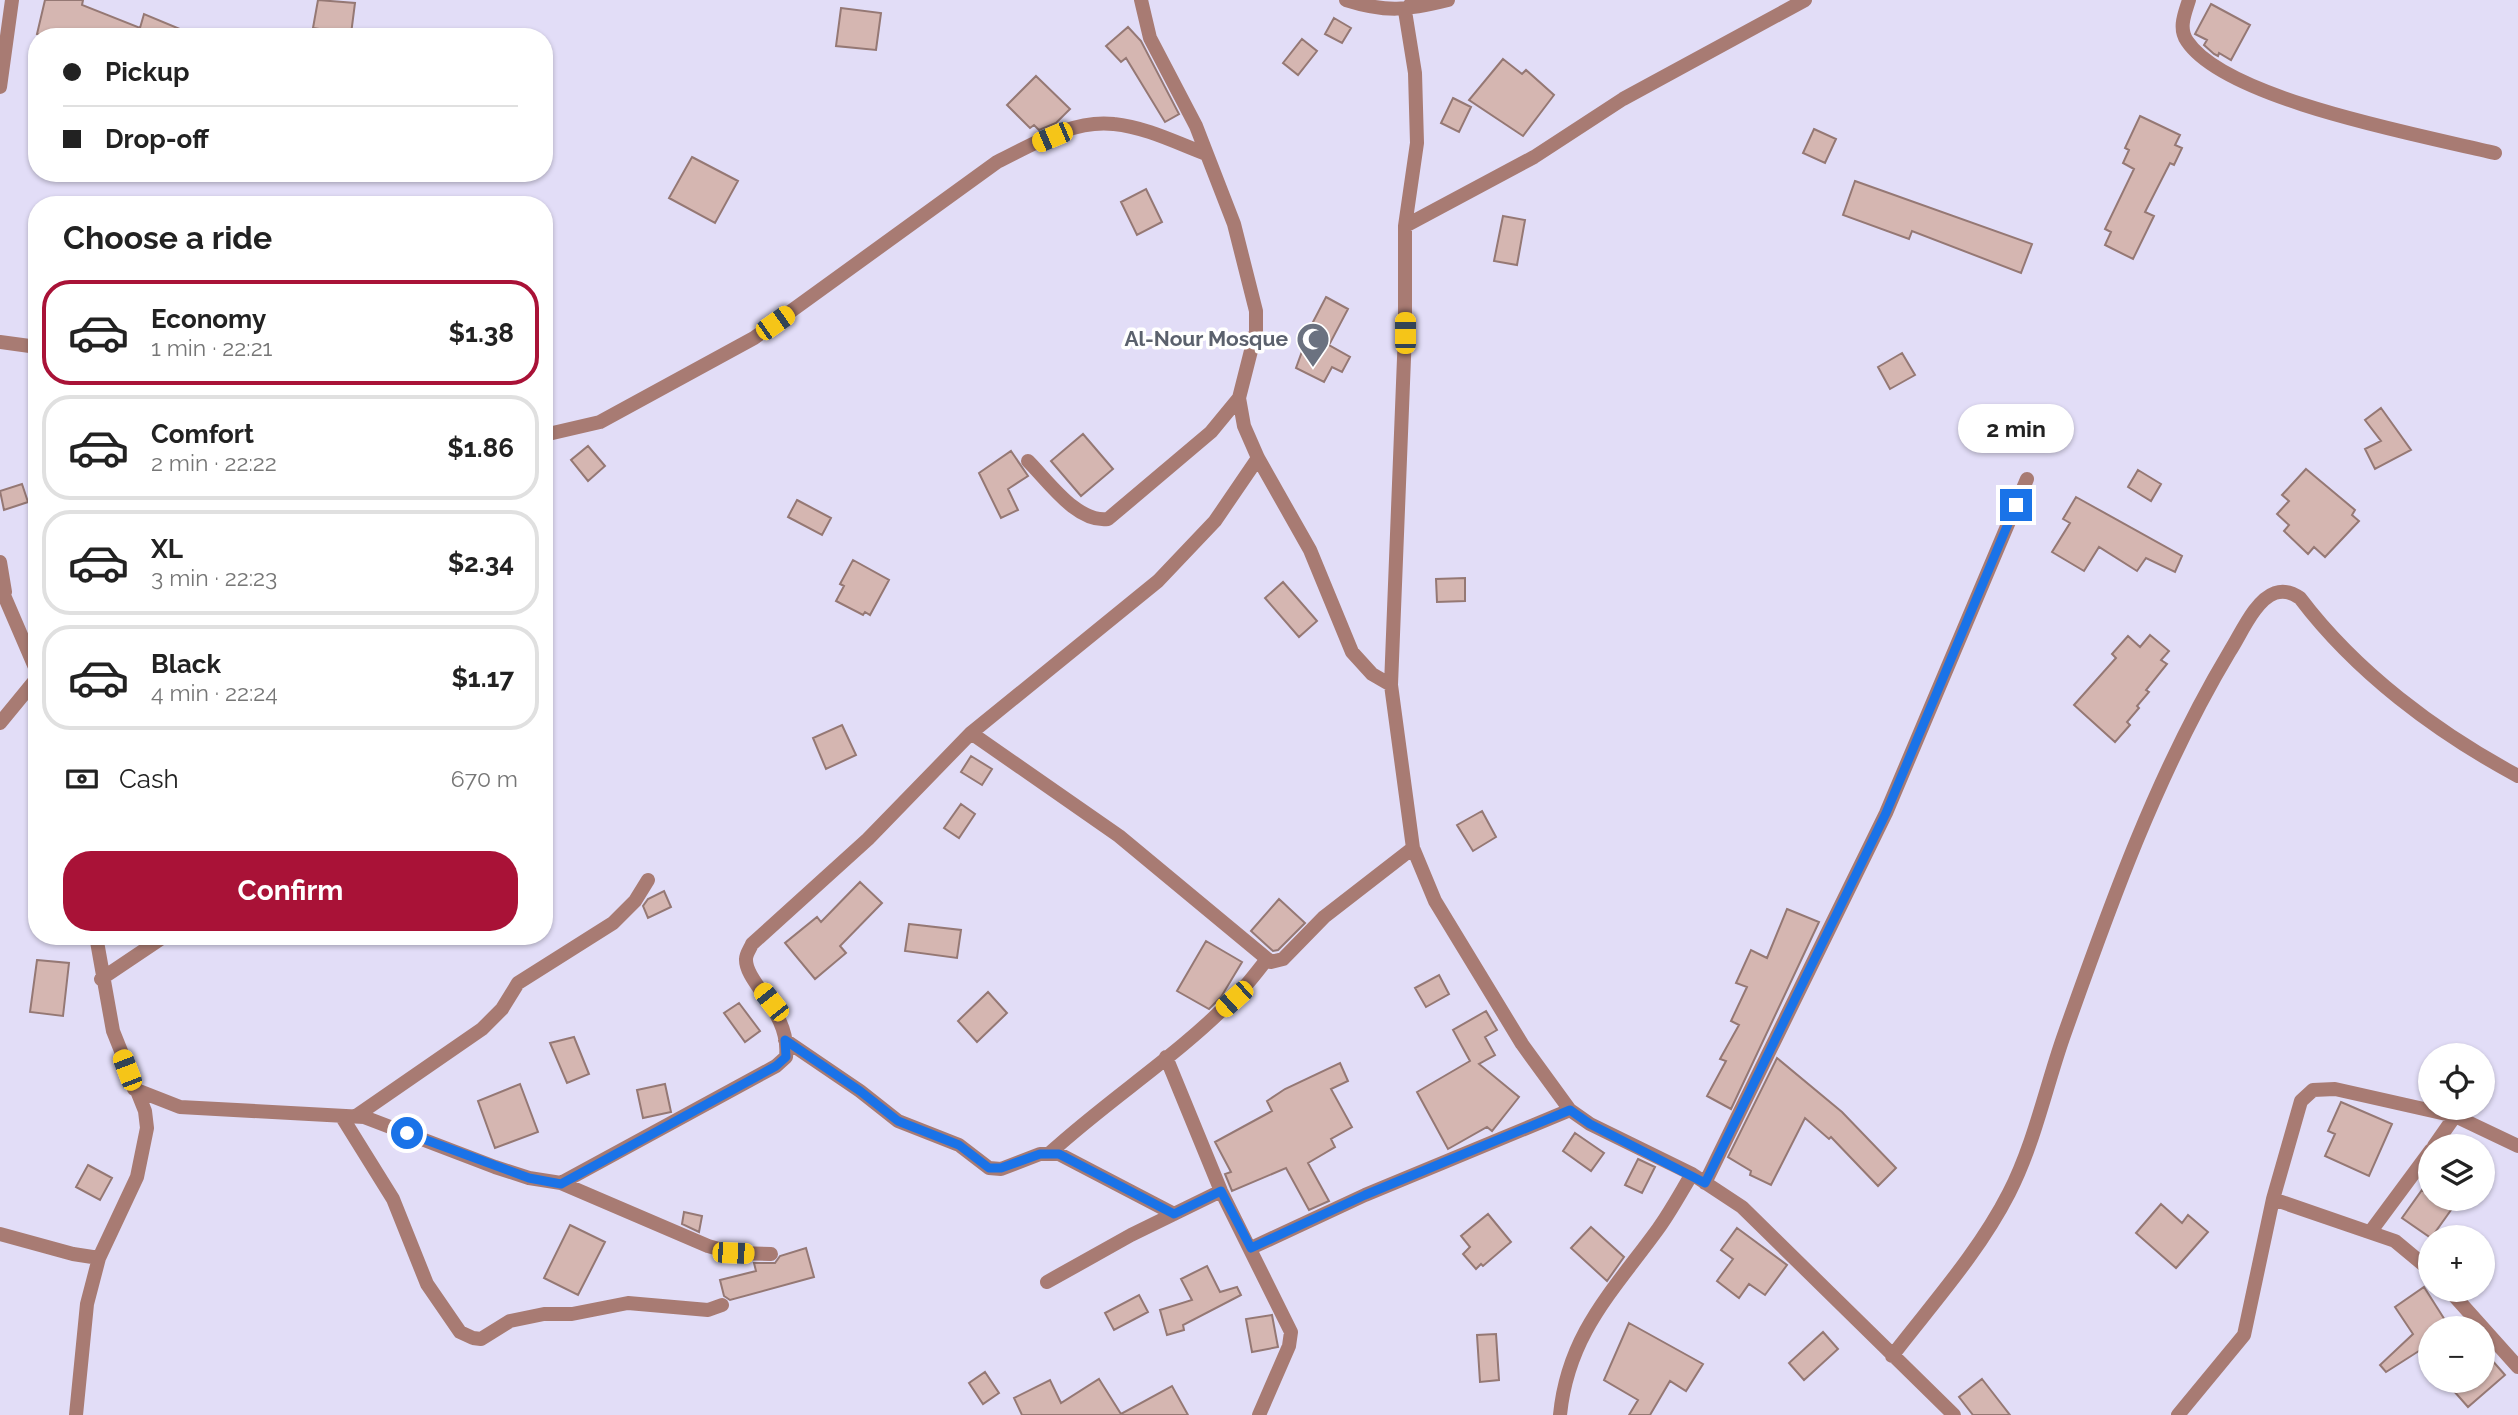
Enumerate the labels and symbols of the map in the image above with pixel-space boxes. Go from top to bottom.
car [1029,119,1076,155]
car [752,302,799,344]
car [1395,312,1416,354]
mosque icon: Al-Nour Mosque [1294,320,1332,369]
place label: Al-Nour Mosque [1125,326,1288,351]
callout: 2 min [1958,404,2074,452]
route end [2000,489,2032,521]
car [1212,977,1257,1021]
car [750,979,793,1025]
car [110,1047,145,1093]
route start [391,1117,423,1149]
car [712,1242,755,1264]

